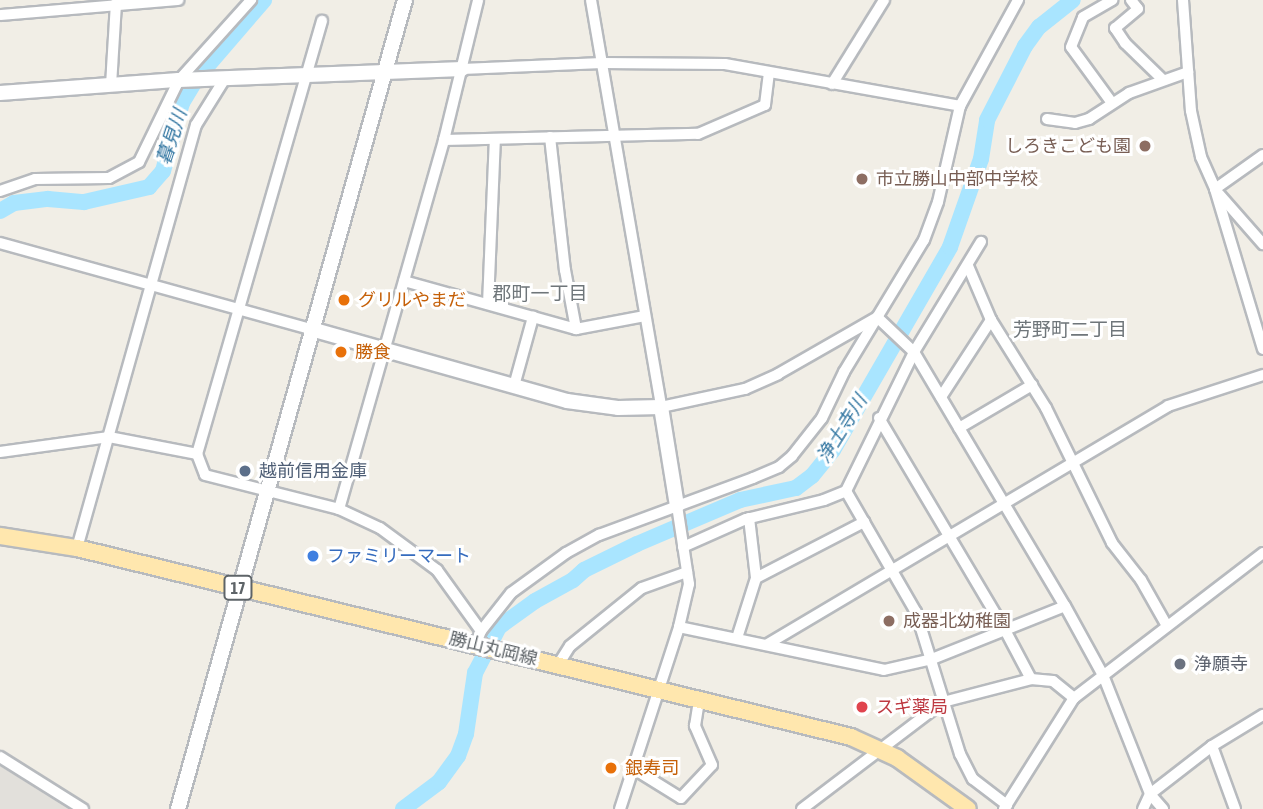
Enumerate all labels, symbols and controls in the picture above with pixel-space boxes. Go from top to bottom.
water label: 暮見川 [152,106,192,168]
place label: しろきこども園 [1005,135,1131,157]
marker: しろきこども園 [1137,138,1153,154]
place label: 市立勝山中部中学校 [876,168,1038,190]
marker: 市立勝山中部中学校 [854,171,870,187]
district label: 郡町一丁目 [493,283,587,305]
place label: グリルやまだ [358,289,466,311]
marker: グリルやまだ [336,292,352,308]
district label: 芳野町二丁目 [1013,319,1127,341]
place label: 勝食 [355,341,391,363]
marker: 勝食 [333,344,349,360]
water label: 浄土寺川 [812,391,872,467]
place label: 越前信用金庫 [259,460,367,482]
marker: 越前信用金庫 [237,463,253,479]
place label: ファミリーマート [327,545,471,567]
marker: ファミリーマート [305,548,321,564]
road number: 17 [222,576,254,600]
place label: 成器北幼稚園 [903,610,1011,632]
marker: 成器北幼稚園 [881,613,897,629]
street label: 勝山丸岡線 [447,628,539,670]
place label: 浄願寺 [1194,653,1248,675]
marker: 浄願寺 [1172,656,1188,672]
place label: スギ薬局 [876,696,948,718]
marker: スギ薬局 [854,699,870,715]
place label: 銀寿司 [625,757,679,779]
marker: 銀寿司 [603,760,619,776]

